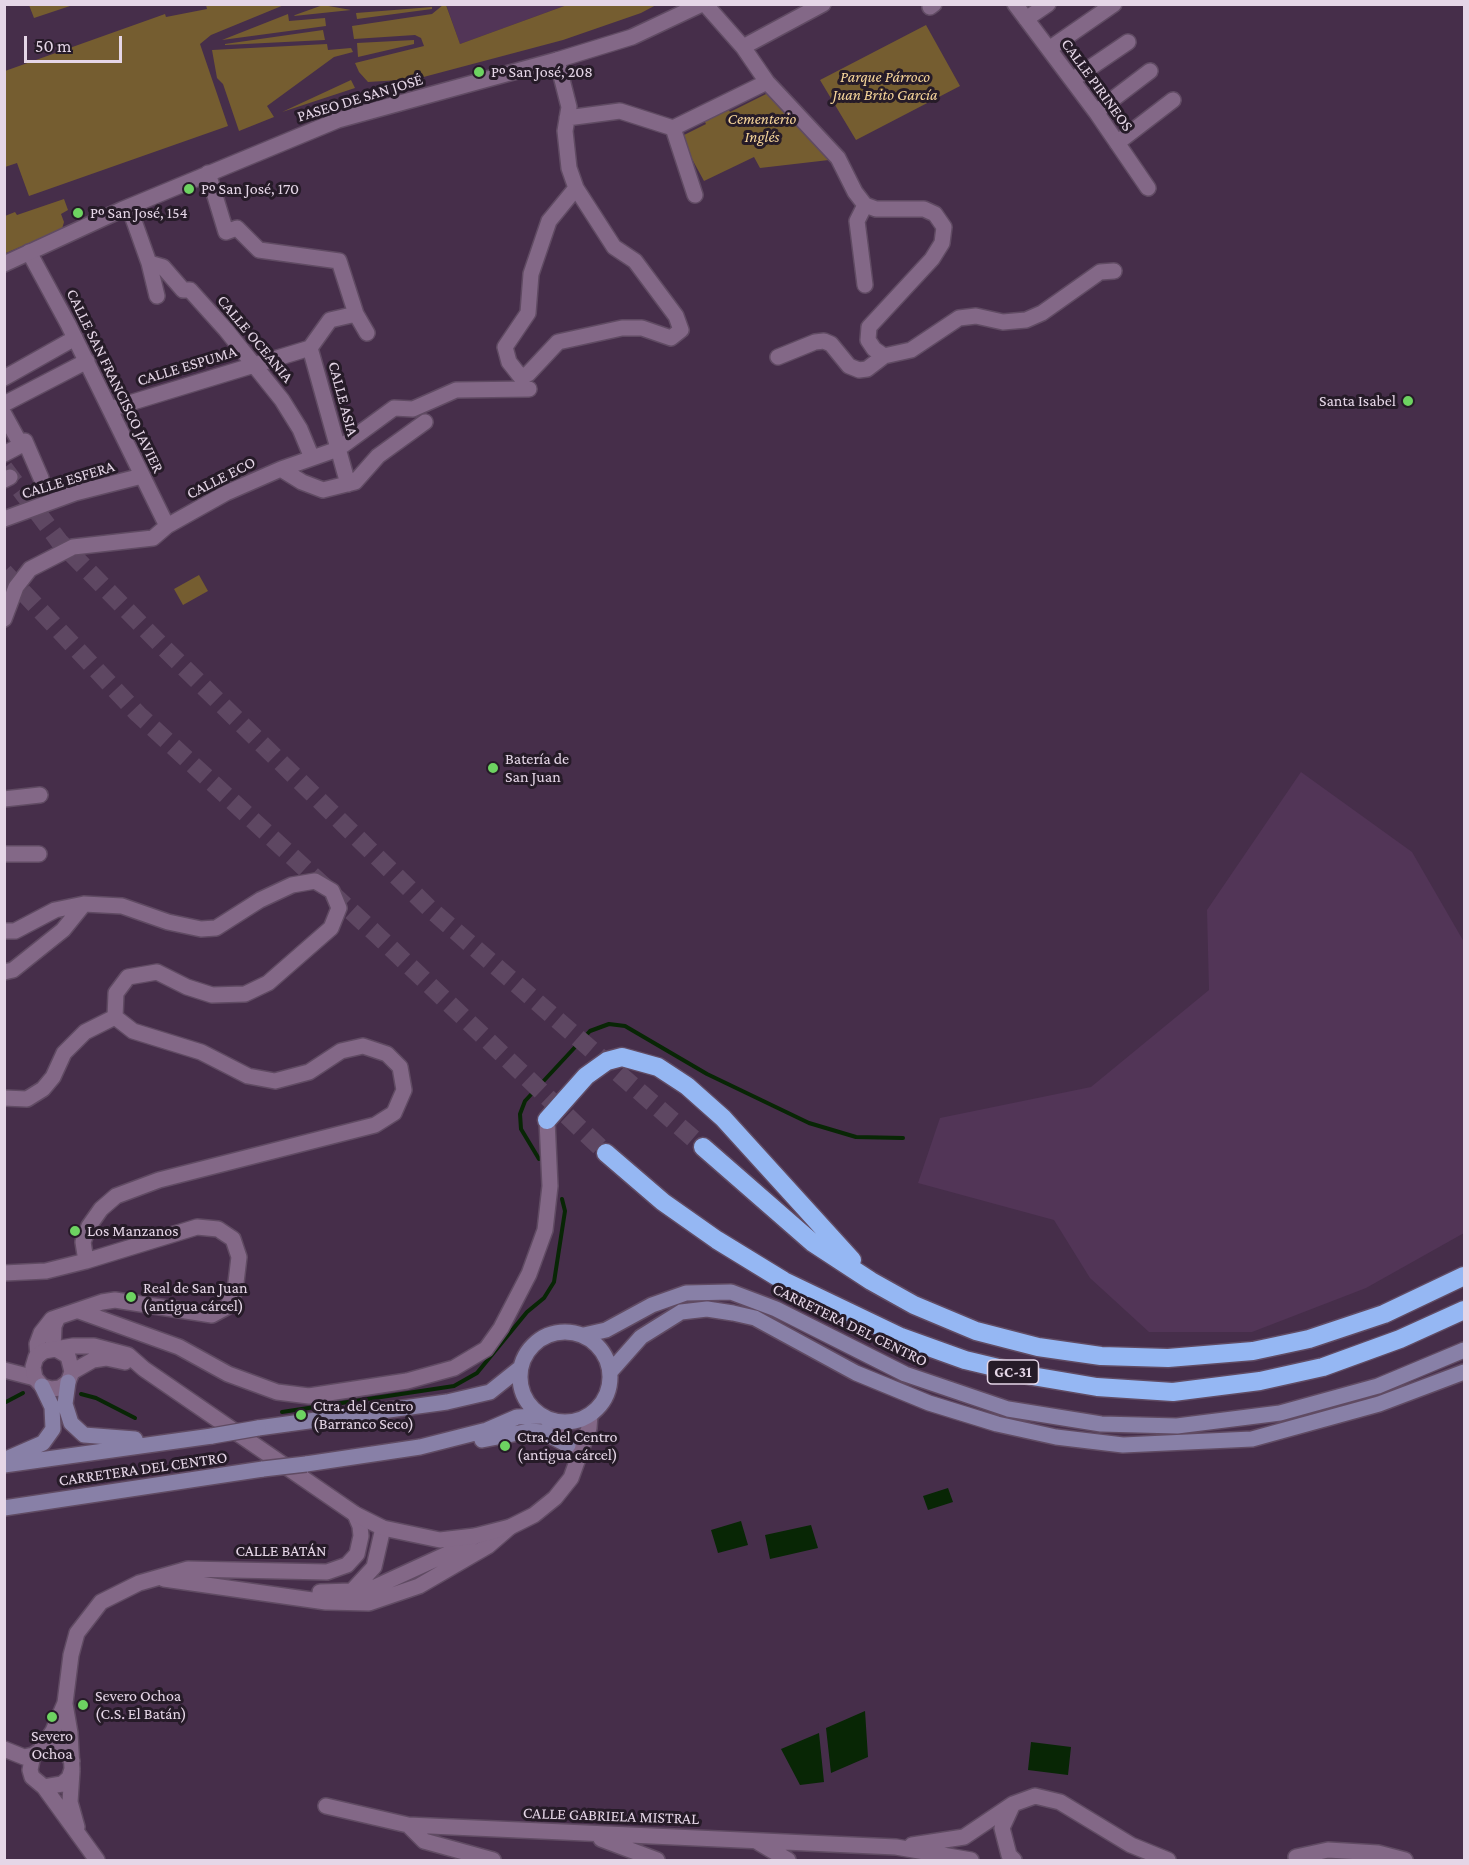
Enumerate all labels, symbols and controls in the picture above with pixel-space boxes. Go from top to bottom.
scale bar [27,24,124,62]
street label: CALLE PIRINEOS [1057,35,1137,135]
text: 50 m [35,36,72,56]
place label: Pº San José, 208 [491,62,593,82]
marker: Pº San José, 208 [472,65,486,79]
park label: Parque Párroco Juan Brito García [832,67,938,105]
street label: PASEO DE SAN JOSÉ [295,70,425,126]
park label: Cementerio Inglés [728,109,796,147]
place label: Pº San José, 170 [201,179,299,199]
marker: Pº San José, 170 [182,182,196,196]
place label: Pº San José, 154 [90,203,188,223]
marker: Pº San José, 154 [71,206,85,220]
street label: CALLE SAN FRANCISCO JAVIER [62,286,168,476]
street label: CALLE OCEANIA [213,291,297,387]
street label: CALLE ESPUMA [135,342,239,390]
street label: CALLE ASIA [324,360,362,438]
place label: Santa Isabel [1319,391,1396,411]
marker: Santa Isabel [1401,394,1415,408]
street label: CALLE ECO [183,452,259,504]
street label: CALLE ESFERA [19,457,117,503]
place label: Batería de San Juan [505,749,569,787]
marker: Batería de San Juan [486,761,500,775]
place label: Los Manzanos [87,1221,178,1241]
marker: Los Manzanos [68,1224,82,1238]
place label: Real de San Juan (antigua cárcel) [143,1278,248,1316]
street label: CARRETERA DEL CENTRO [769,1279,931,1371]
marker: Real de San Juan (antigua cárcel) [124,1290,138,1304]
road number: GC-31 [988,1360,1038,1384]
place label: Ctra. del Centro (Barranco Seco) [313,1396,414,1434]
marker: Ctra. del Centro (Barranco Seco) [294,1408,308,1422]
place label: Ctra. del Centro (antigua cárcel) [517,1427,618,1465]
marker: Ctra. del Centro (antigua cárcel) [498,1439,512,1453]
street label: CARRETERA DEL CENTRO [58,1448,228,1490]
street label: CALLE BATÁN [235,1541,327,1561]
place label: Severo Ochoa (C.S. El Batán) [95,1686,187,1724]
marker: Severo Ochoa (C.S. El Batán) [76,1698,90,1712]
marker: Severo Ochoa [45,1710,59,1724]
place label: Severo Ochoa [31,1726,73,1764]
street label: CALLE GABRIELA MISTRAL [523,1803,699,1829]

